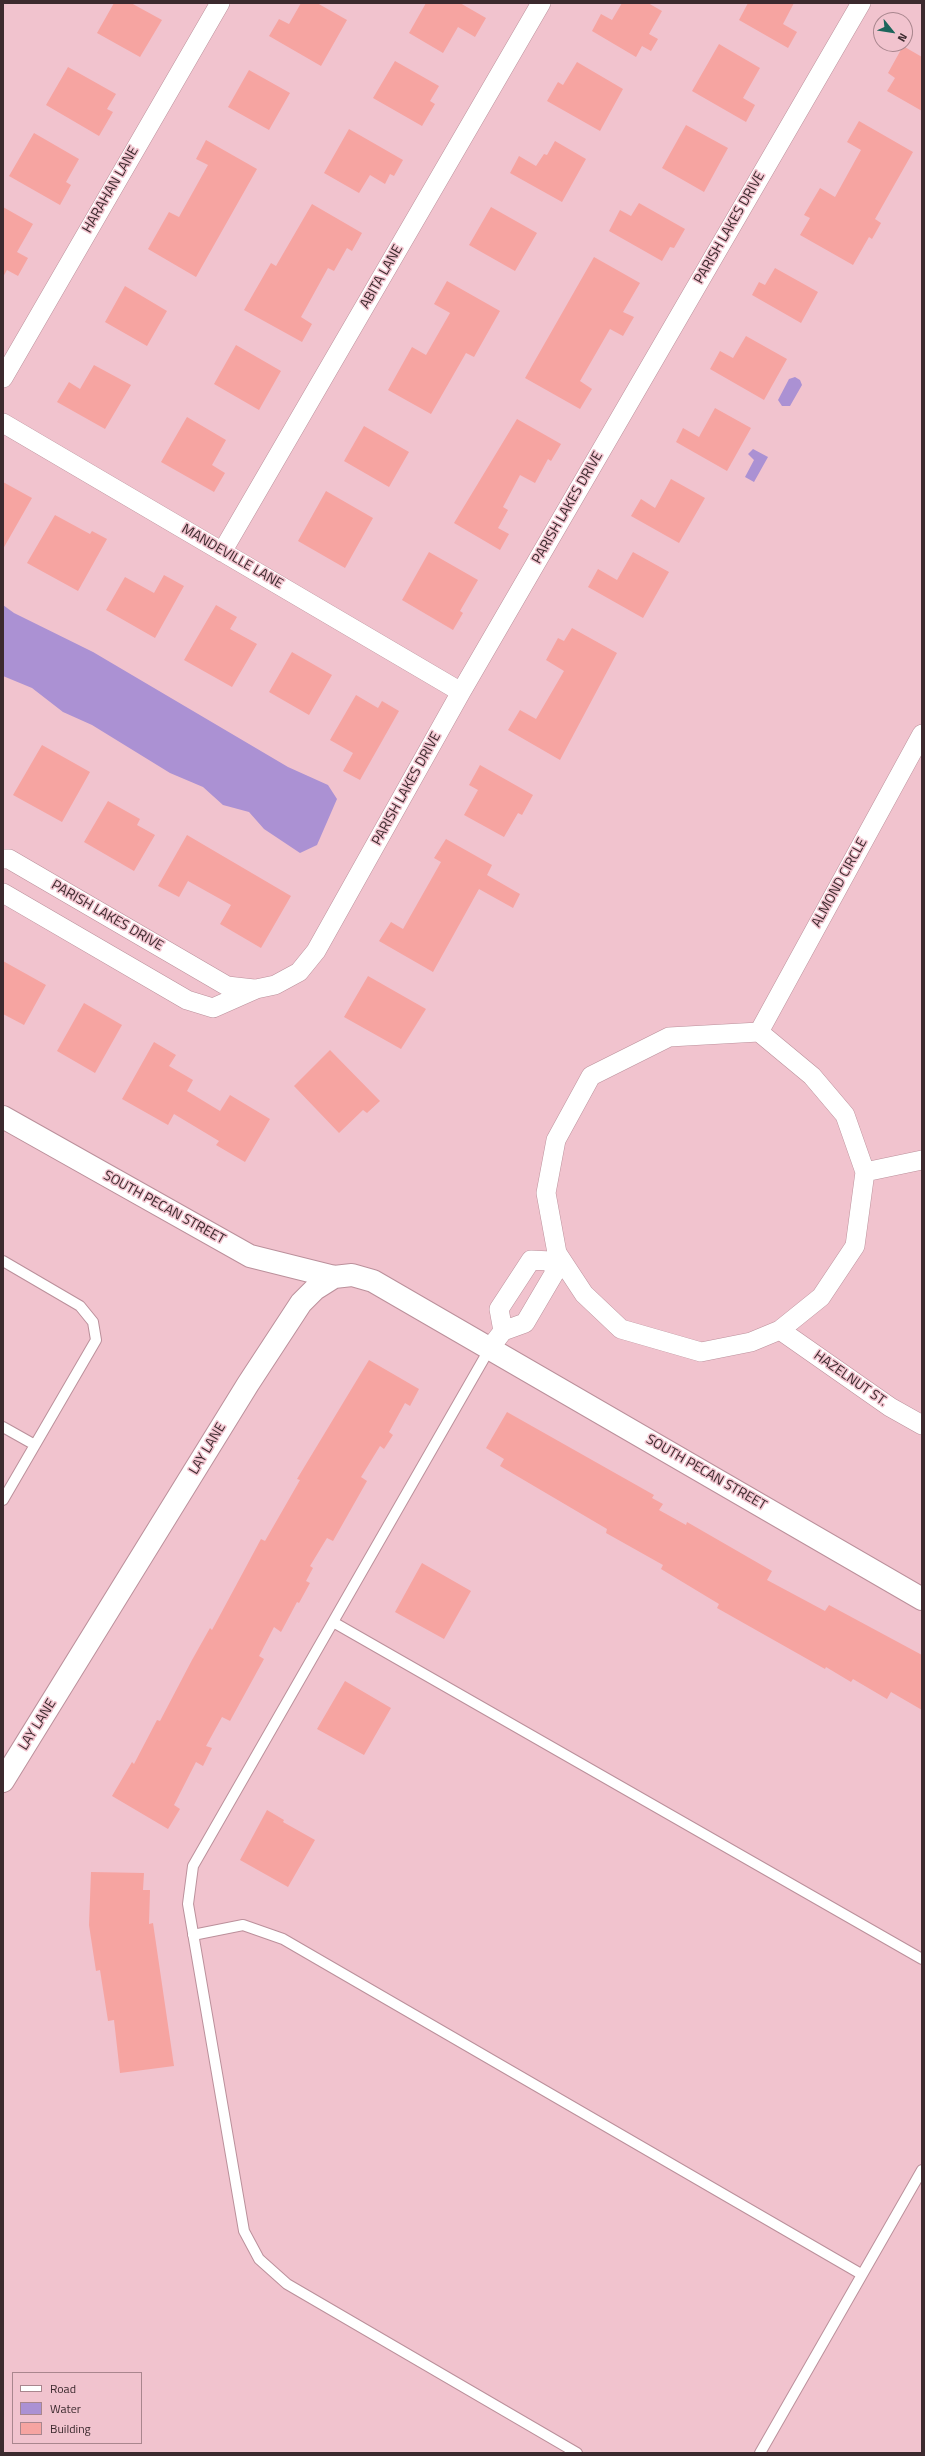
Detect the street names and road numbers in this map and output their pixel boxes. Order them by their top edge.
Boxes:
street label: HARAHAN LANE [79,144,143,236]
street label: PARISH LAKES DRIVE [691,169,769,287]
street label: ABITA LANE [357,242,407,312]
street label: PARISH LAKES DRIVE [529,449,607,567]
street label: MANDEVILLE LANE [178,521,286,593]
street label: PARISH LAKES DRIVE [369,729,445,849]
street label: ALMOND CIRCLE [809,835,871,931]
street label: PARISH LAKES DRIVE [48,877,166,955]
street label: SOUTH PECAN STREET [100,1168,228,1248]
street label: HAZELNUT ST. [810,1348,890,1410]
street label: LAY LANE [186,1420,230,1478]
street label: SOUTH PECAN STREET [643,1432,769,1514]
street label: LAY LANE [16,1696,60,1754]

